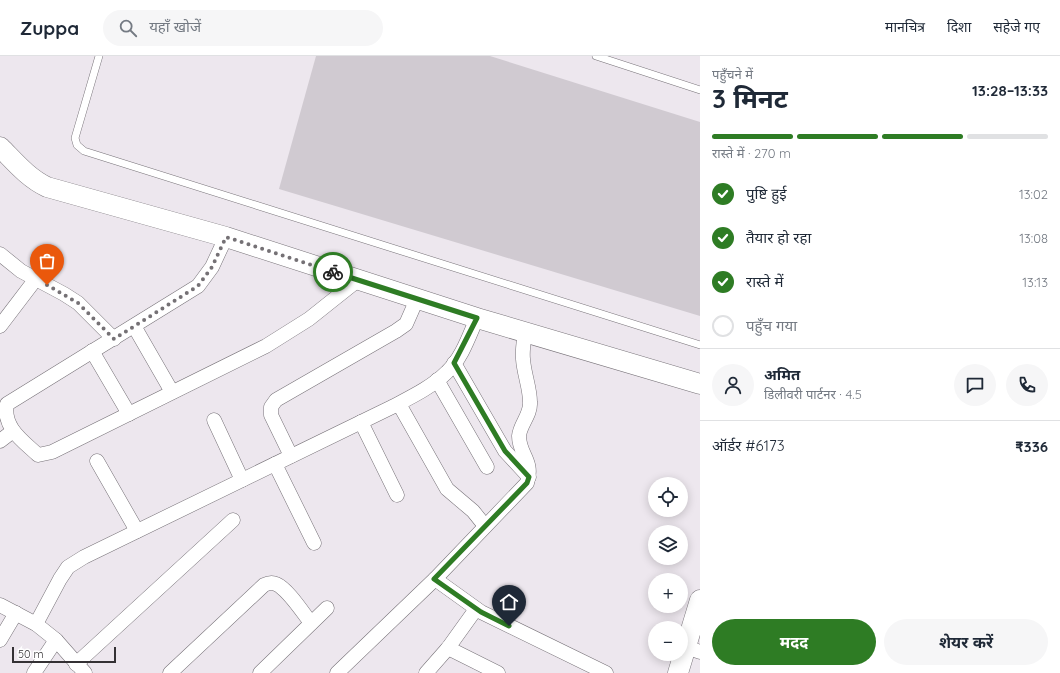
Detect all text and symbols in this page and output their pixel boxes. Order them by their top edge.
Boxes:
search box [103,10,383,46]
text: Zuppa [20,16,79,40]
icon: search [117,17,139,39]
text: यहाँ खोजें [149,17,201,36]
text: मानचित्र [885,18,925,36]
text: दिशा [947,18,971,36]
text: सहेजे गए [993,18,1040,36]
text: पहुँचने में [712,66,753,82]
text: 13:28–13:33 [972,81,1048,100]
text: 3 मिनट [712,82,788,115]
text: रास्ते में · 270 m [712,145,791,161]
icon: check [712,183,734,205]
text: पुष्टि हुई [746,184,787,203]
text: 13:02 [1019,186,1048,202]
icon: check [712,227,734,249]
text: तैयार हो रहा [746,228,811,247]
text: 13:08 [1019,230,1048,246]
pin [30,244,64,285]
icon: bag [36,250,58,272]
courier [313,252,353,292]
icon: bike [322,261,344,283]
icon: check [712,271,734,293]
text: रास्ते में [746,272,783,291]
text: 13:13 [1022,274,1048,290]
text: पहुँच गया [746,316,797,335]
button: person [712,364,754,406]
button: chat [954,364,996,406]
button: phone [1006,364,1048,406]
text: अमित [764,365,800,384]
text: डिलीवरी पार्टनर · 4.5 [764,386,862,402]
text: ऑर्डर #6173 [712,436,785,455]
text: ₹336 [1015,437,1048,456]
map controls [648,477,688,661]
button: locate [648,477,688,517]
button: layers [648,525,688,565]
button: + [648,573,688,613]
pin [492,585,526,626]
icon: home [498,591,520,613]
button: मदद [712,619,876,665]
button: शेयर करें [884,619,1048,665]
button: − [648,621,688,661]
scale bar [12,645,116,664]
text: 50 m [18,647,44,661]

